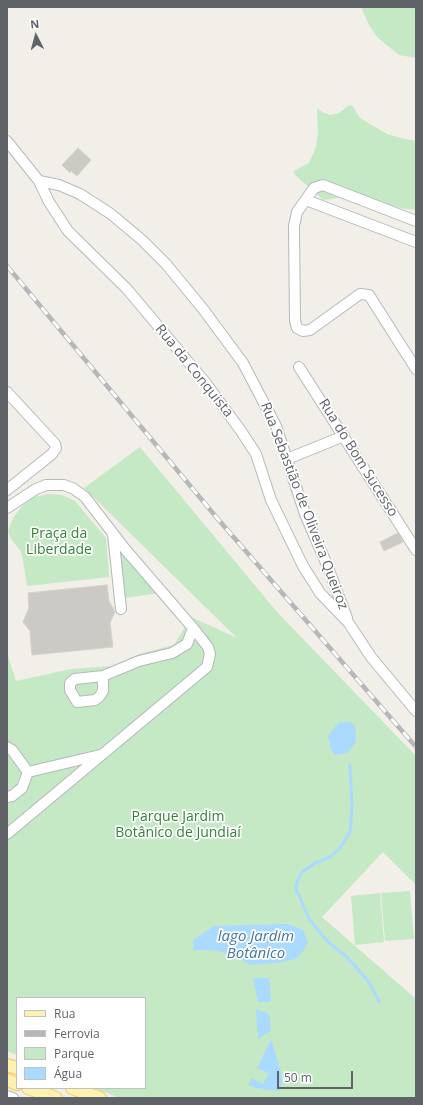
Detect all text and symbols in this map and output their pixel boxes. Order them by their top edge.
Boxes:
north arrow [16,16,56,56]
text: N [29,16,40,31]
street label: Rua da Conquista [151,321,237,421]
street label: Rua do Bom Sucesso [315,396,401,520]
street label: Rua Sebastião de Oliveira Queiroz [257,400,351,612]
park label: Praça da Liberdade [26,526,92,558]
park label: Parque Jardim Botânico de Jundiaí [115,809,241,842]
water label: lago Jardim Botânico [218,928,294,963]
legend [16,997,146,1089]
text: Rua [54,1005,75,1022]
text: Ferrovia [54,1025,100,1042]
text: Parque [54,1045,94,1062]
scale bar [279,1063,355,1089]
text: Água [54,1065,82,1082]
text: 50 m [284,1069,312,1086]

